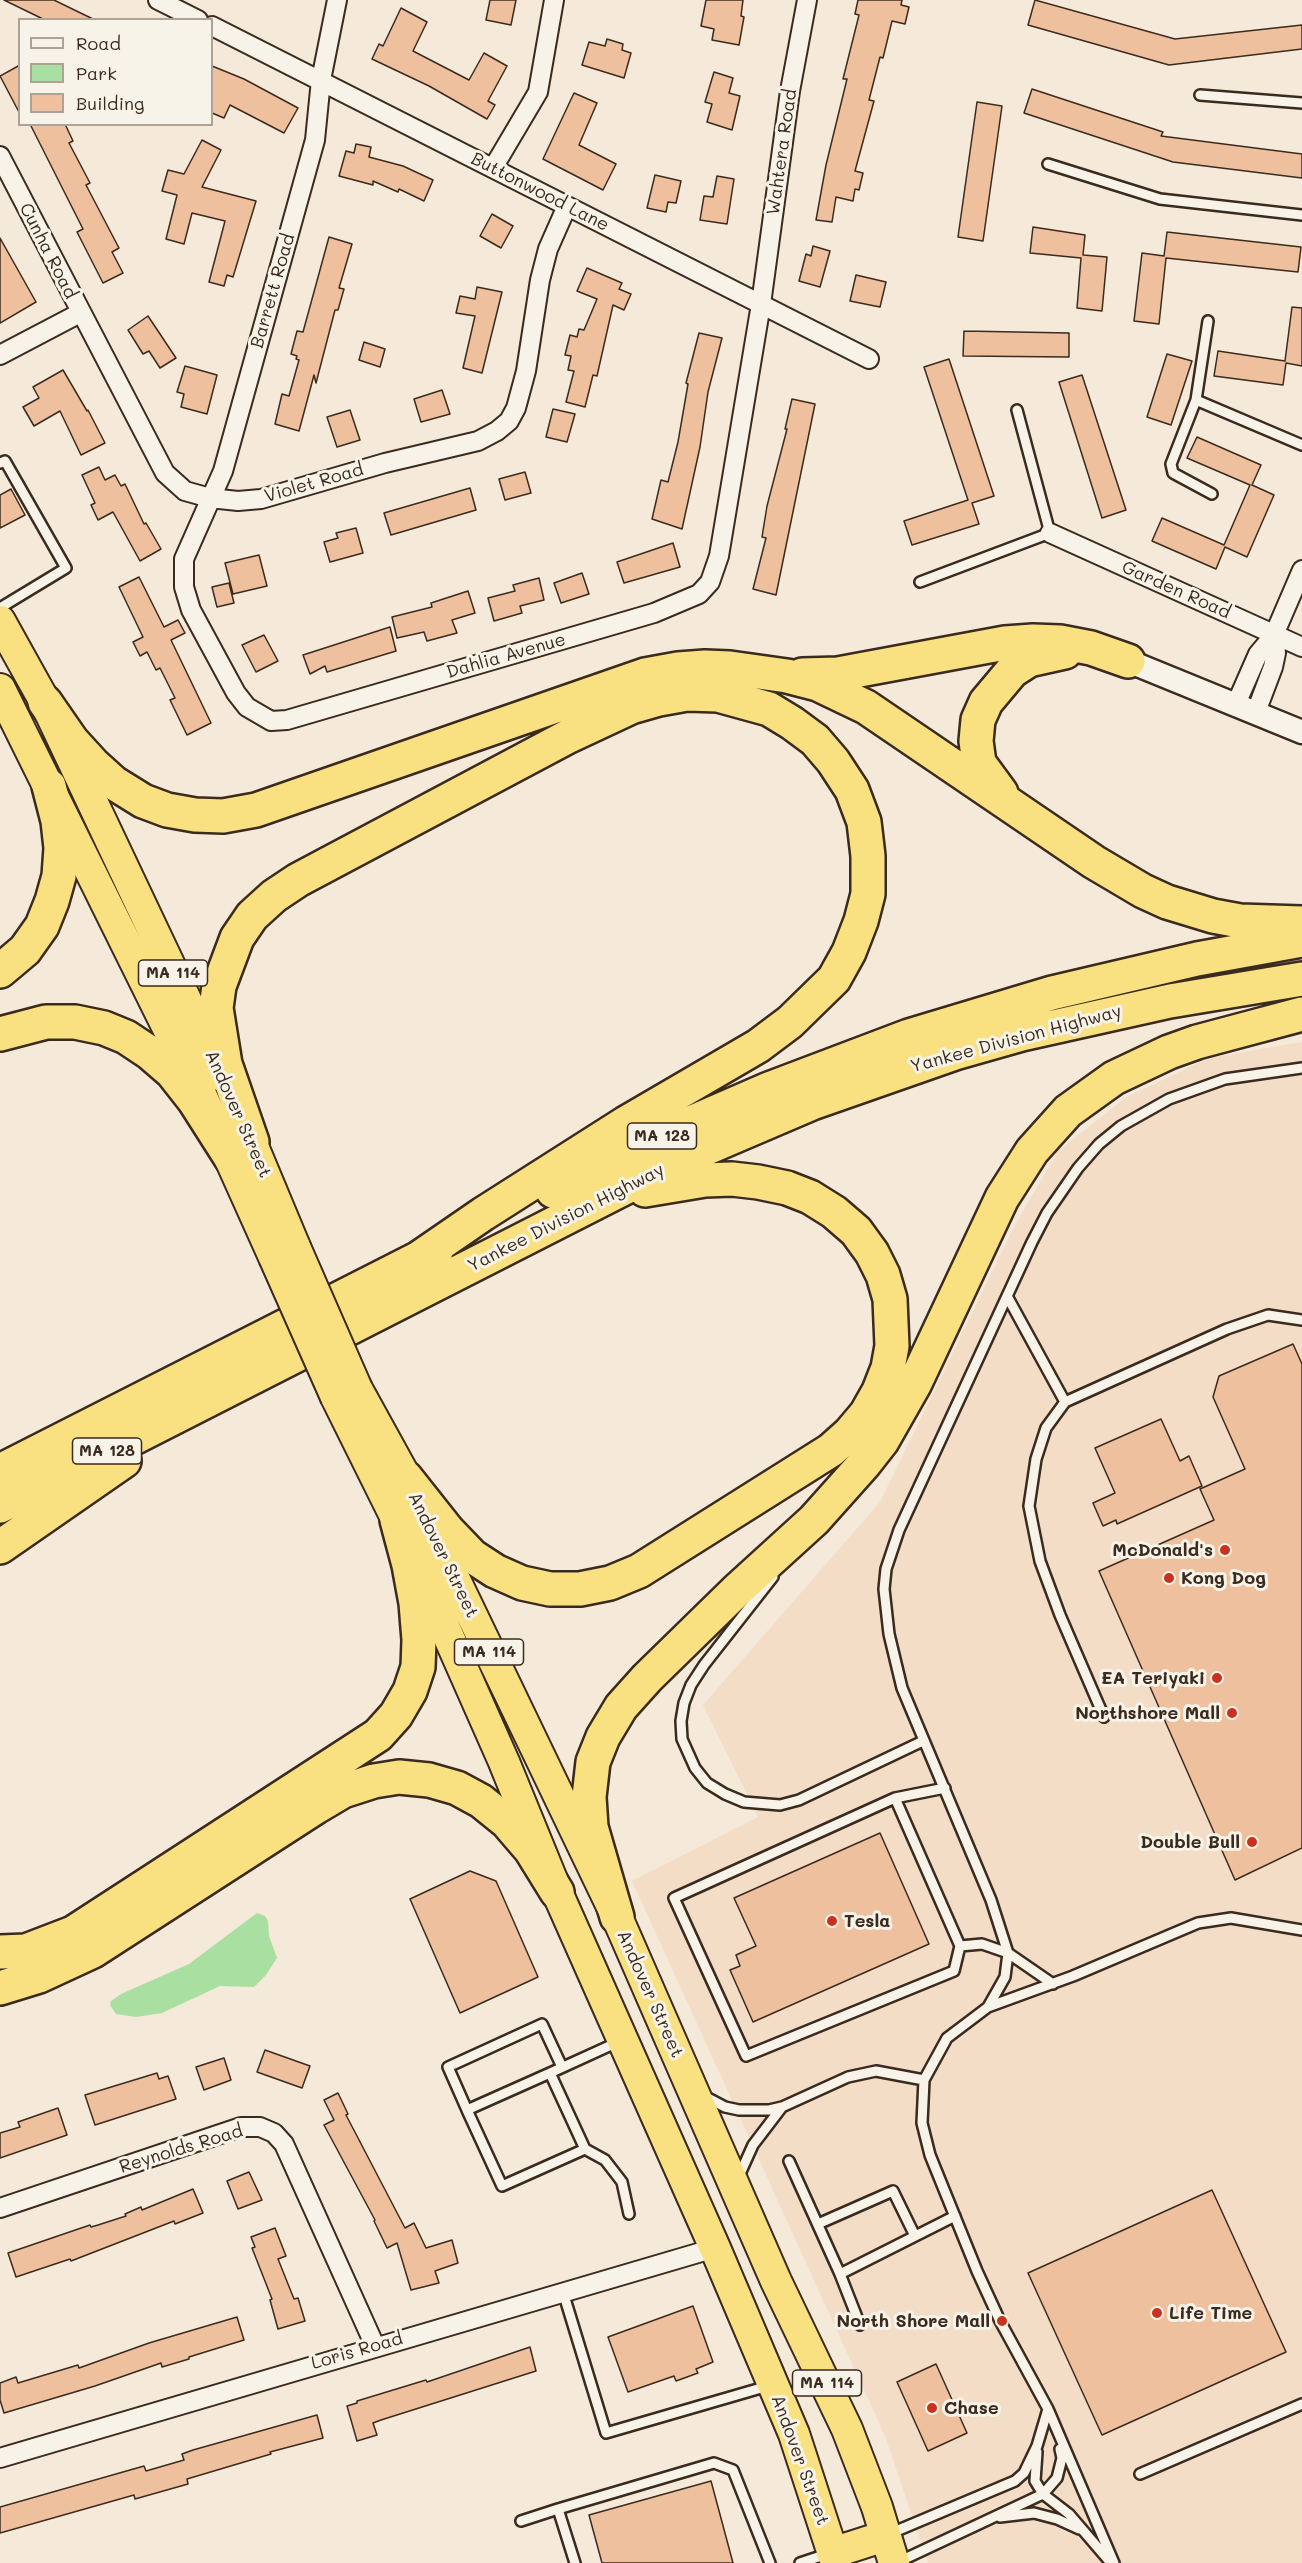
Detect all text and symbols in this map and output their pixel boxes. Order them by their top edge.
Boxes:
legend [18,18,213,126]
text: Road [76,31,121,55]
text: Park [76,61,117,85]
street label: Wahtera Road [762,88,802,216]
text: Building [76,91,144,115]
street label: Buttonwood Lane [467,148,613,236]
street label: Cunha Road [15,199,81,303]
street label: Barrett Road [246,231,300,351]
street label: Violet Road [262,459,366,507]
street label: Garden Road [1118,556,1234,624]
street label: Dahlia Avenue [444,629,568,683]
road number: MA 114 [138,960,207,986]
street label: Yankee Division Highway [908,1000,1124,1078]
street label: Andover Street [200,1047,276,1181]
road number: MA 128 [628,1123,696,1149]
street label: Yankee Division Highway [464,1159,668,1277]
road number: MA 128 [72,1438,142,1464]
street label: Andover Street [403,1489,483,1621]
place label: McDonald's [1112,1539,1213,1561]
marker: McDonald's [1218,1543,1232,1557]
place label: Kong Dog [1181,1567,1266,1589]
marker: Kong Dog [1162,1571,1176,1585]
road number: MA 114 [454,1639,524,1665]
place label: EA Teriyaki [1101,1667,1205,1689]
marker: EA Teriyaki [1210,1671,1224,1685]
place label: Northshore Mall [1075,1702,1220,1724]
marker: Northshore Mall [1225,1706,1239,1720]
place label: Double Bull [1140,1831,1240,1853]
marker: Double Bull [1245,1835,1259,1849]
place label: Tesla [844,1910,890,1932]
marker: Tesla [825,1914,839,1928]
street label: Andover Street [612,1927,688,2061]
street label: Reynolds Road [117,2120,245,2178]
place label: Life Time [1169,2302,1252,2324]
marker: Life Time [1150,2306,1164,2320]
place label: North Shore Mall [837,2310,990,2332]
marker: North Shore Mall [995,2314,1009,2328]
street label: Loris Road [309,2328,405,2374]
road number: MA 114 [792,2370,862,2396]
street label: Andover Street [766,2392,834,2528]
place label: Chase [944,2397,999,2419]
marker: Chase [925,2401,939,2415]

